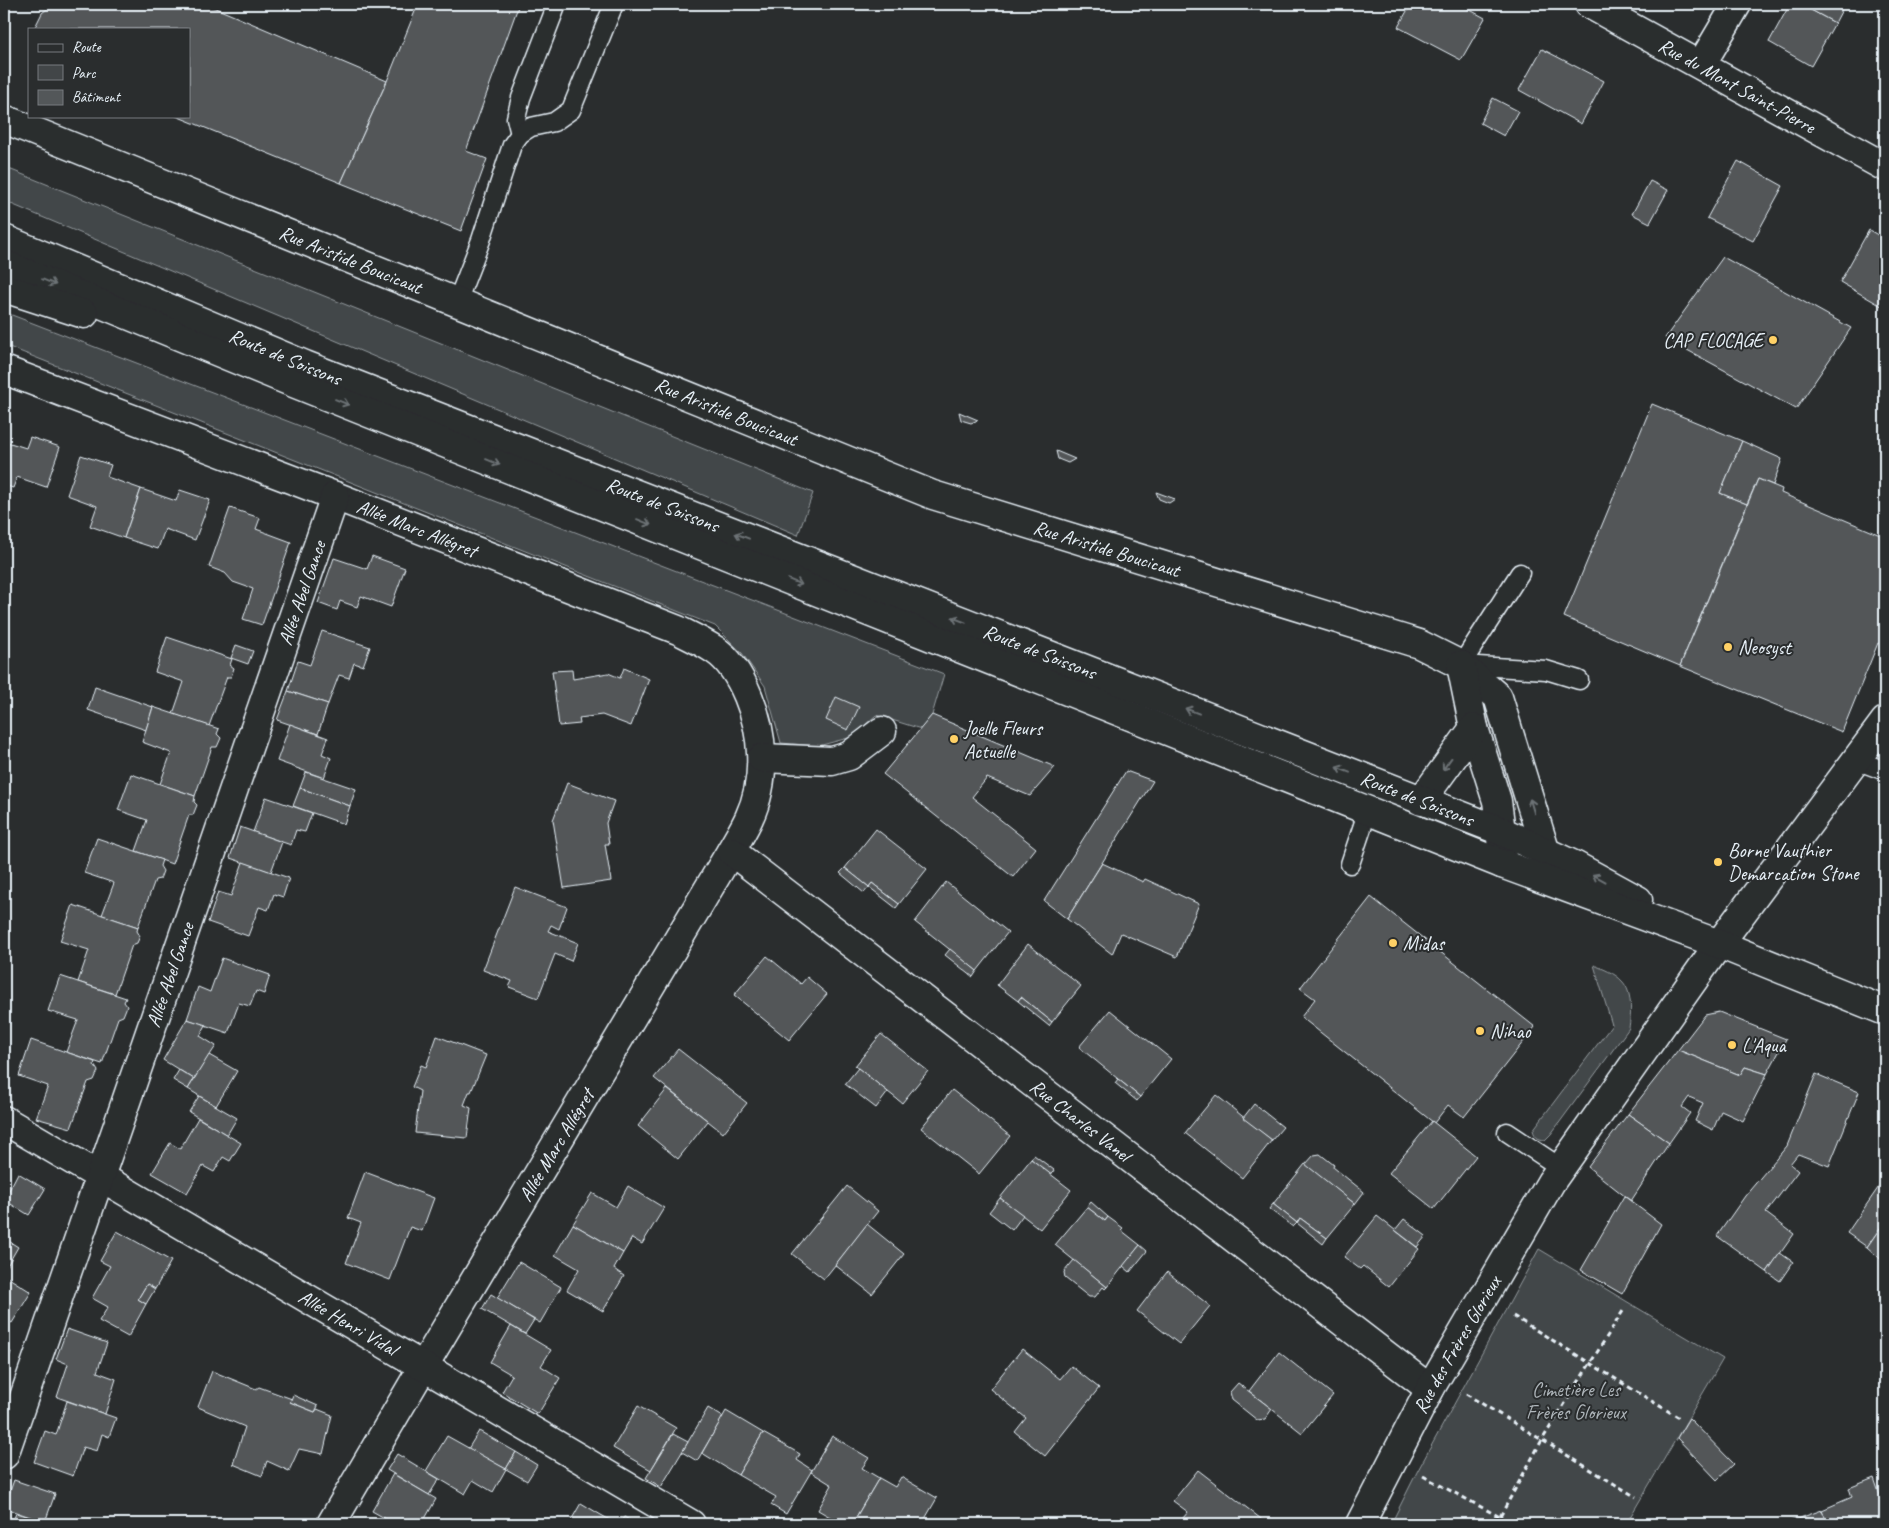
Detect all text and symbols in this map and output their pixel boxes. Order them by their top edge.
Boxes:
legend [28,28,190,118]
street label: Rue du Mont Saint-Pierre [1654,33,1821,140]
text: Route [72,38,102,57]
text: Parc [72,64,96,83]
text: Bâtiment [72,88,122,107]
street label: Rue Aristide Boucicaut [276,220,428,301]
one-way arrow [41,278,56,288]
street label: Route de Soissons [225,323,347,392]
place label: CAP FLOCAGE [1663,328,1765,353]
marker: CAP FLOCAGE [1767,334,1779,346]
street label: Rue Aristide Boucicaut [651,372,803,453]
one-way arrow [334,398,349,407]
one-way arrow [485,458,500,467]
street label: Route de Soissons [602,471,724,539]
street label: Allée Marc Allégret [353,494,483,564]
street label: Rue Aristide Boucicaut [1031,515,1185,584]
one-way arrow [636,518,651,527]
one-way arrow [735,530,750,540]
street label: Allée Abel Gance [272,536,332,649]
one-way arrow [787,578,802,588]
one-way arrow [952,615,967,624]
street label: Route de Soissons [980,618,1102,686]
place label: Neosyst [1738,635,1793,660]
marker: Neosyst [1722,641,1734,653]
one-way arrow [1185,706,1200,715]
place label: Joelle Fleurs Actuelle [963,716,1044,764]
marker: Joelle Fleurs Actuelle [948,733,960,745]
one-way arrow [1442,757,1453,771]
one-way arrow [1336,765,1351,774]
street label: Route de Soissons [1357,766,1479,833]
one-way arrow [1526,799,1536,815]
place label: Borne Vauthier Demarcation Stone [1728,838,1860,886]
marker: Borne Vauthier Demarcation Stone [1712,856,1724,868]
one-way arrow [1592,873,1607,883]
street label: Allée Abel Gance [141,918,200,1030]
place label: Midas [1403,931,1446,956]
marker: Midas [1387,937,1399,949]
place label: Nihao [1490,1019,1531,1044]
marker: Nihao [1474,1025,1486,1037]
place label: L'Aqua [1742,1033,1787,1058]
marker: L'Aqua [1726,1039,1738,1051]
street label: Rue Charles Vanel [1025,1074,1138,1169]
street label: Allée Marc Allégret [513,1082,602,1206]
street label: Rue des Frères Glorieux [1408,1269,1508,1418]
street label: Allée Henri Vidal [294,1284,405,1363]
park label: Cimetière Les Frères Glorieux [1526,1377,1628,1425]

